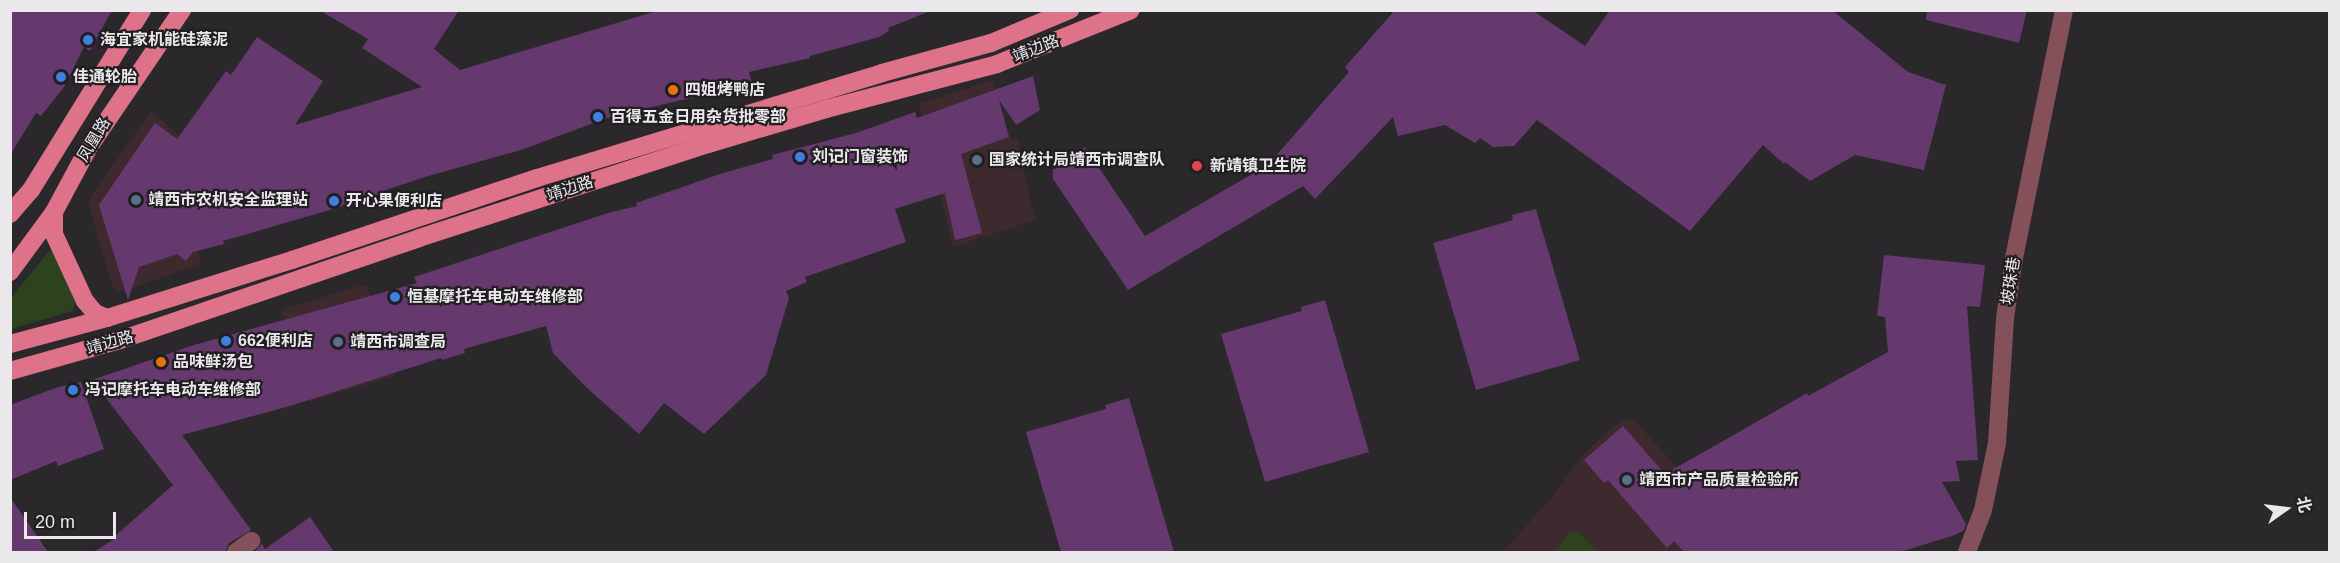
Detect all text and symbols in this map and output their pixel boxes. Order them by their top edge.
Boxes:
place label: 海宜家机能硅藻泥 [100,30,228,50]
street label: 靖边路 [1010,31,1062,67]
marker: 海宜家机能硅藻泥 [81,33,95,47]
place label: 佳通轮胎 [73,67,137,87]
marker: 佳通轮胎 [54,70,68,84]
place label: 四姐烤鸭店 [685,80,765,100]
marker: 四姐烤鸭店 [666,83,680,97]
place label: 百得五金日用杂货批零部 [610,107,786,127]
marker: 百得五金日用杂货批零部 [591,110,605,124]
street label: 凤凰路 [73,114,115,166]
place label: 刘记门窗装饰 [812,147,908,167]
marker: 刘记门窗装饰 [793,150,807,164]
place label: 国家统计局靖西市调查队 [989,150,1165,170]
marker: 国家统计局靖西市调查队 [970,153,984,167]
place label: 新靖镇卫生院 [1210,156,1306,176]
marker: 新靖镇卫生院 [1188,157,1206,175]
street label: 靖边路 [544,172,596,206]
place label: 靖西市农机安全监理站 [148,190,308,210]
place label: 开心果便利店 [346,191,442,211]
marker: 靖西市农机安全监理站 [129,193,143,207]
marker: 开心果便利店 [327,194,341,208]
street label: 坡珠巷 [1998,256,2024,306]
place label: 恒基摩托车电动车维修部 [407,287,583,307]
marker: 恒基摩托车电动车维修部 [388,290,402,304]
street label: 靖边路 [84,327,136,359]
place label: 662便利店 [238,331,313,351]
place label: 靖西市调查局 [350,332,446,352]
marker: 662便利店 [219,334,233,348]
marker: 靖西市调查局 [331,335,345,349]
place label: 品味鲜汤包 [173,352,253,372]
marker: 品味鲜汤包 [154,355,168,369]
place label: 冯记摩托车电动车维修部 [85,380,261,400]
marker: 冯记摩托车电动车维修部 [66,383,80,397]
place label: 靖西市产品质量检验所 [1639,470,1799,490]
marker: 靖西市产品质量检验所 [1620,473,1634,487]
north arrow [2256,479,2316,539]
text: 北 [2294,495,2314,514]
scale bar [27,500,118,538]
text: 20 m [35,512,75,532]

